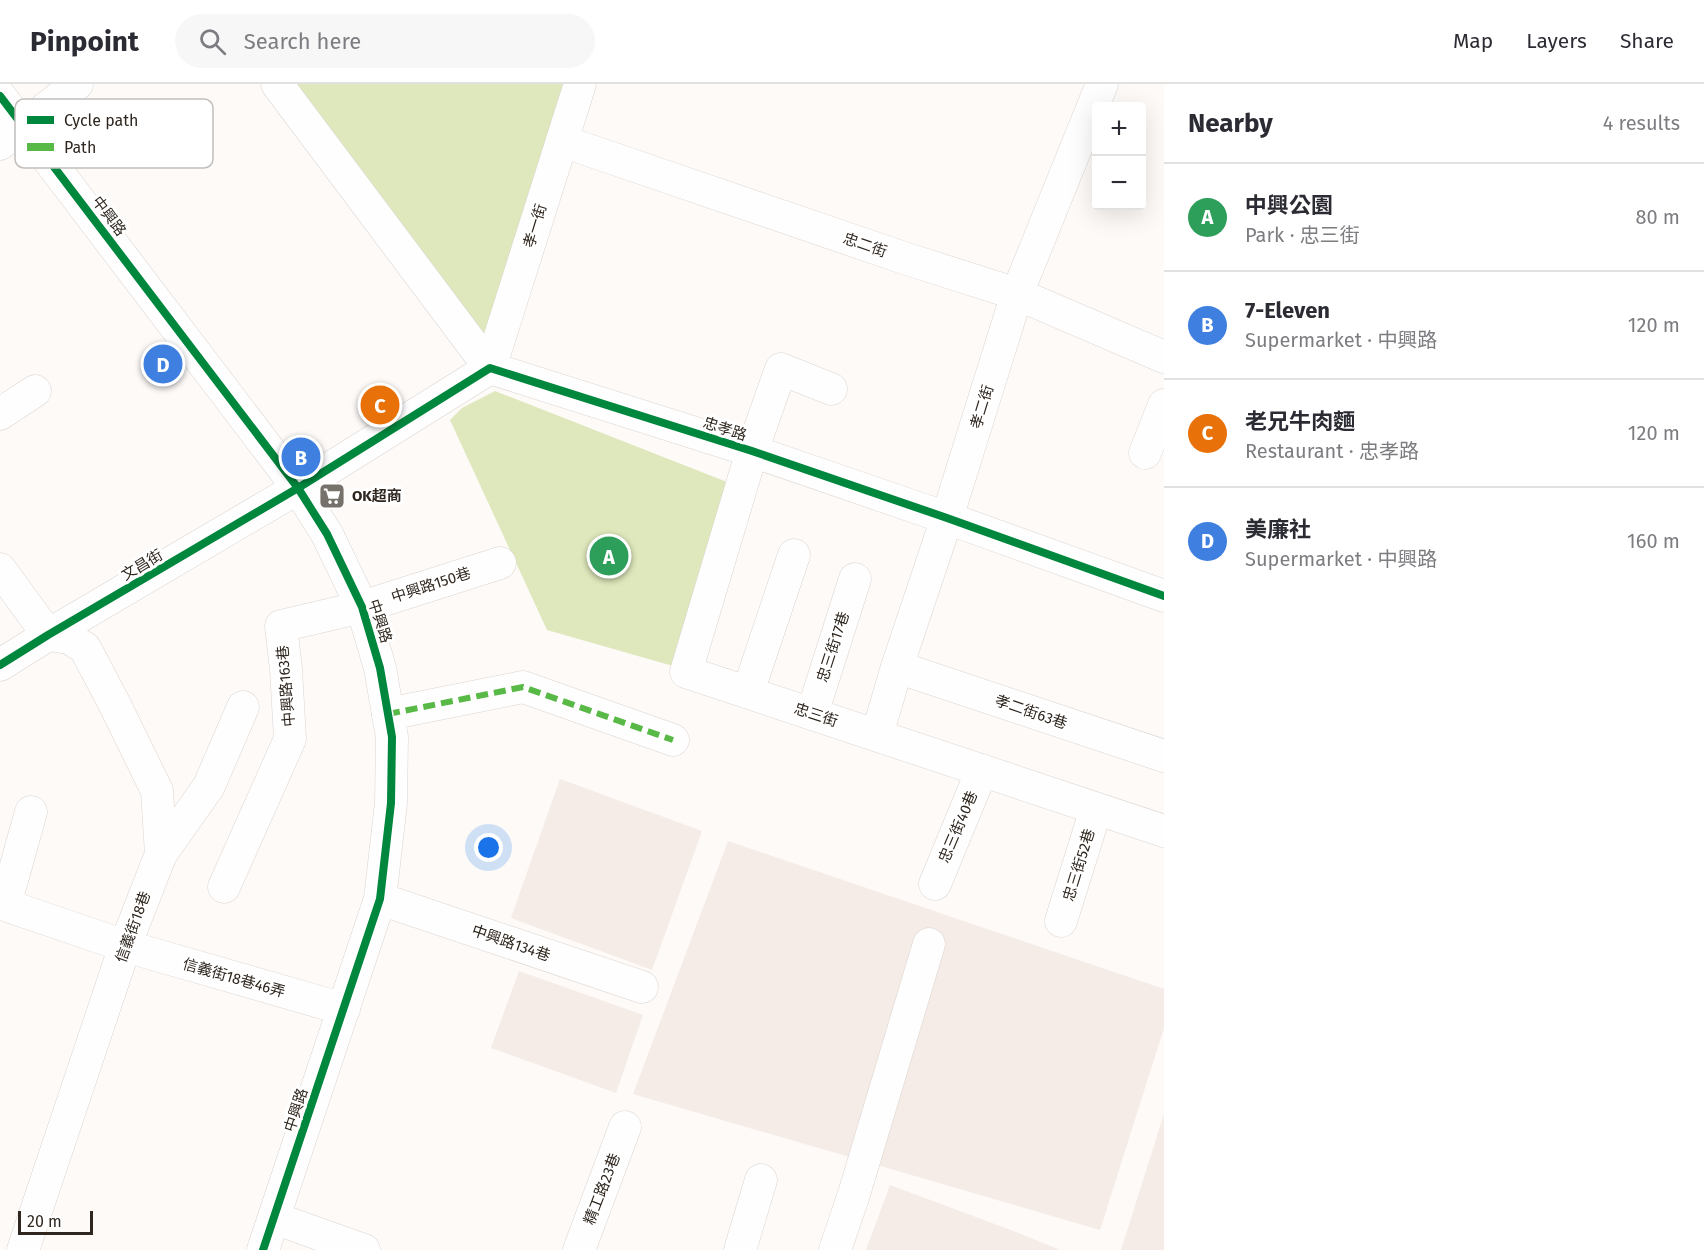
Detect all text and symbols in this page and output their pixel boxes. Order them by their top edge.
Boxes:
search box [175,14,595,68]
text: Pinpoint [30,25,139,58]
icon: search [196,25,229,58]
text: Search here [244,28,361,55]
text: Map [1453,28,1493,54]
text: Layers [1526,28,1587,54]
text: Share [1620,28,1674,54]
legend [15,99,213,168]
map controls [1092,102,1146,210]
button: + [1092,102,1146,156]
text: Nearby [1188,108,1273,139]
text: Cycle path [64,111,138,130]
text: 4 results [1603,111,1680,135]
text: Path [64,138,96,157]
button: − [1092,156,1146,210]
text: 中興公園 [1245,192,1333,219]
street label: 中興路 [88,193,130,239]
street label: 孝一街 [520,202,550,250]
text: A [1202,205,1213,229]
text: 80 m [1635,205,1680,229]
text: Park · 忠三街 [1245,223,1360,247]
street label: 忠二街 [841,229,889,261]
text: 7-Eleven [1245,297,1330,324]
text: B [1201,313,1214,337]
text: 120 m [1628,313,1680,337]
text: Supermarket · 中興路 [1245,328,1437,352]
pin: D [144,342,182,386]
pin: C [360,382,400,428]
street label: 孝二街 [967,383,997,431]
text: 老兄牛肉麵 [1245,408,1355,435]
street label: 忠孝路 [701,413,749,445]
text: C [1202,421,1213,445]
text: 120 m [1628,421,1680,445]
pin: B [282,434,320,479]
text: Restaurant · 忠孝路 [1245,439,1419,463]
supermarket icon: OK超商 [317,481,347,511]
place label: OK超商 [352,487,402,505]
text: 美廉社 [1245,516,1311,543]
text: D [1201,529,1214,553]
text: 160 m [1627,529,1680,553]
pin: A [590,534,628,578]
street label: 文昌街 [118,546,166,584]
text: Supermarket · 中興路 [1245,547,1437,571]
street label: 中興路150巷 [389,564,473,606]
street label: 中興路 [364,597,396,645]
street label: 忠三街17巷 [813,609,853,685]
street label: 中興路163巷 [273,644,299,728]
street label: 孝二街63巷 [992,691,1070,733]
street label: 忠三街 [792,699,840,731]
street label: 忠三街40巷 [935,788,981,866]
street label: 忠三街52巷 [1059,827,1099,903]
your location [474,833,503,862]
street label: 信義街18巷 [112,889,154,965]
street label: 中興路134巷 [469,921,553,965]
street label: 信義街18巷46弄 [181,955,287,1001]
street label: 中興路 [280,1086,312,1134]
street label: 精工路23巷 [580,1151,624,1227]
scale bar [18,1208,93,1236]
text: 20 m [27,1212,62,1231]

